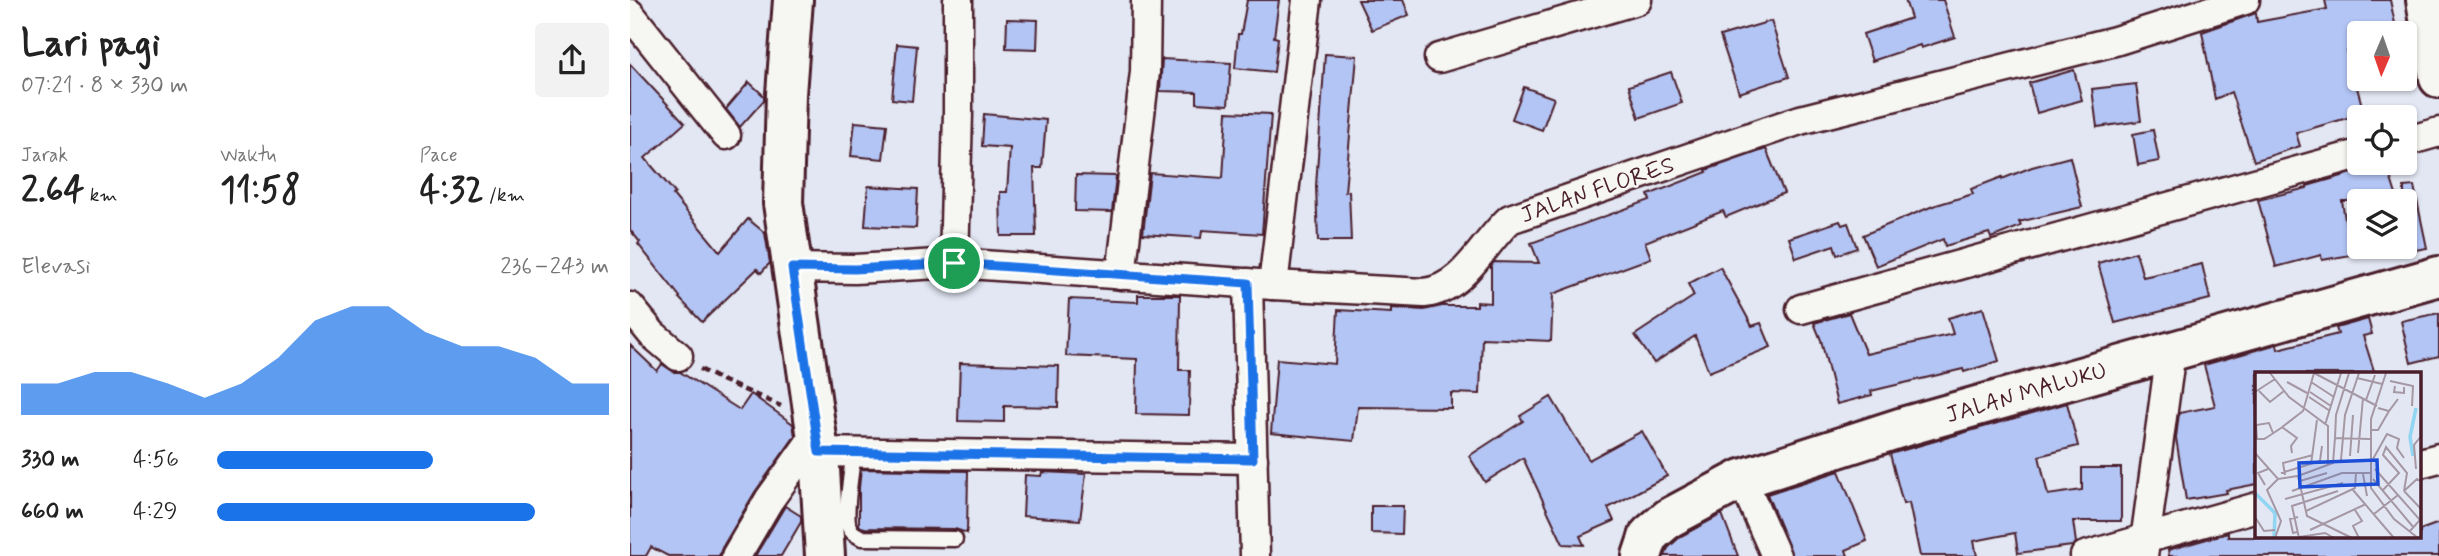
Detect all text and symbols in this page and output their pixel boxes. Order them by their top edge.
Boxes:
text: Lari pagi [21,20,160,69]
north arrow [2347,21,2417,91]
map controls [2347,21,2417,259]
button: share [535,23,609,97]
text: 07:21 · 8 × 330 m [21,71,188,101]
button: locate [2347,105,2417,175]
text: Jarak [21,143,68,168]
text: Waktu [220,143,276,168]
text: Pace [420,143,457,168]
street label: JALAN FLORES [1517,151,1678,231]
text: 2.64 [21,168,85,214]
text: 11:58 [220,168,301,214]
text: 4:32 [420,168,484,214]
text: km [85,183,117,208]
text: /km [484,183,525,208]
button: layers [2347,189,2417,259]
pin [924,233,984,293]
icon: arrive [935,244,973,282]
text: Elevasi [21,252,90,282]
text: 236–243 m [500,252,609,282]
street label: JALAN MALUKU [1943,357,2110,431]
inset map [2255,372,2422,538]
text: 330 m [21,445,79,475]
text: 4:56 [133,445,179,475]
text: 660 m [21,497,84,527]
text: 4:29 [133,497,178,527]

